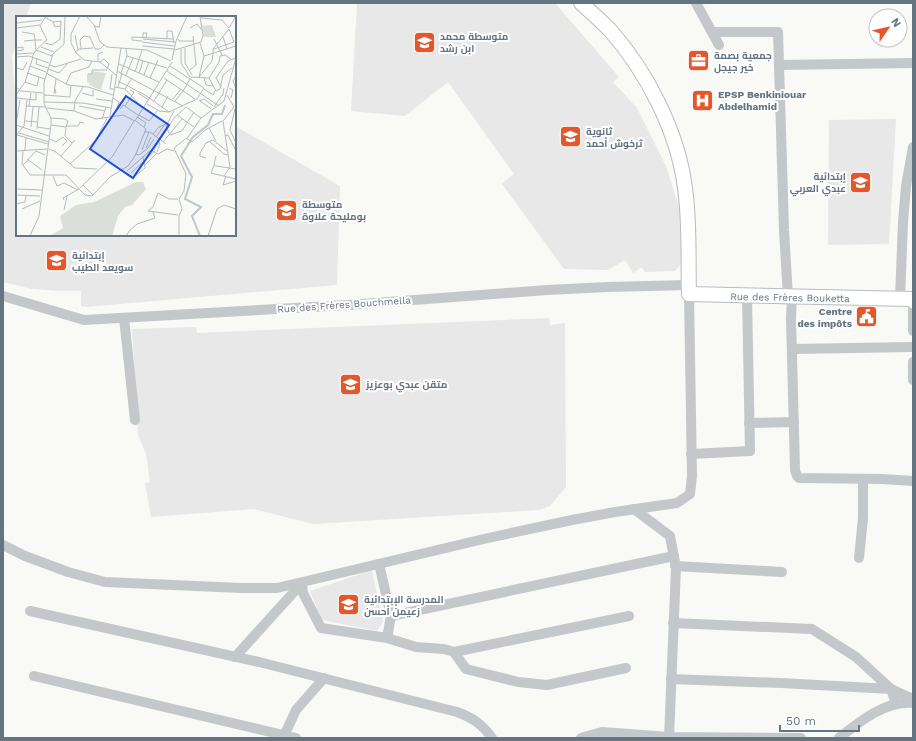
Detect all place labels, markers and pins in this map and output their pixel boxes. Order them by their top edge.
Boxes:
school or university icon: متوسطة محمد ابن رشد [411,29,437,55]
place label: متوسطة محمد ابن رشد [440,31,508,55]
office icon: جمعية بصمة خير جيجل [686,48,712,74]
place label: جمعية بصمة خير جيجل [714,50,772,74]
hospital icon: EPSP Benkiniouar Abdelhamid [689,87,715,113]
place label: EPSP Benkiniouar Abdelhamid [718,89,807,112]
school or university icon: ثانوية ثرخوش أحمد [557,124,583,150]
place label: ثانوية ثرخوش أحمد [586,126,643,150]
school or university icon: إبتدائية عبدي العربي [848,169,874,195]
place label: إبتدائية عبدي العربي [790,171,846,197]
school or university icon: متوسطة بومليحة علاوة [274,197,300,223]
place label: متوسطة بومليحة علاوة [302,199,366,223]
school or university icon: إبتدائية سويعد الطيب [44,248,70,274]
place label: إبتدائية سويعد الطيب [72,250,133,274]
public building icon: Centre des impôts [854,304,880,330]
place label: Centre des impôts [798,306,853,329]
school or university icon: متقن عبدي بوعزيز [337,371,363,397]
place label: متقن عبدي بوعزيز [365,379,447,393]
school or university icon: المدرسة الإبتدائية زعيمن أحسن [335,592,361,618]
place label: المدرسة الإبتدائية زعيمن أحسن [364,594,444,618]

